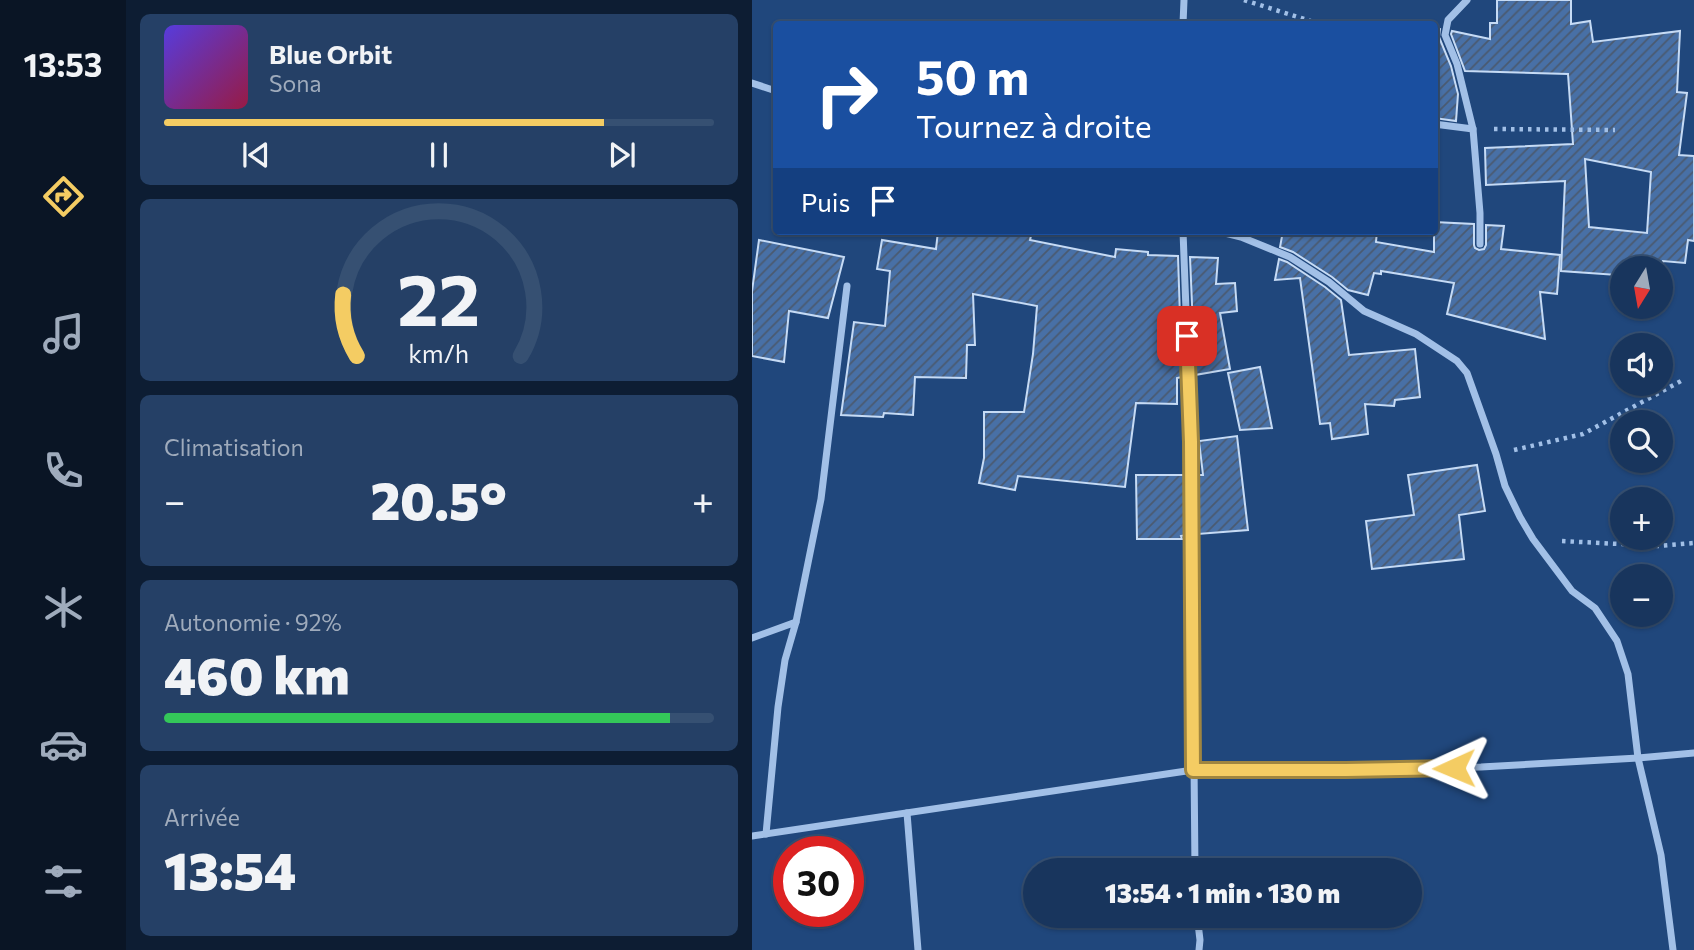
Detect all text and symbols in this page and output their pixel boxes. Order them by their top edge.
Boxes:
text: Blue Orbit [269,38,392,69]
text: 13:53 [24,44,102,84]
text: 50 m [916,45,1029,105]
icon: right [801,49,892,140]
text: Sona [269,69,321,97]
text: Tournez à droite [916,105,1152,145]
icon: previous [237,136,275,174]
icon: pause [420,136,458,174]
icon: next [603,136,641,174]
icon: directions [39,172,88,221]
icon: arrive [864,182,902,220]
text: Puis [801,186,850,217]
text: 22 [398,252,480,341]
north arrow [1610,256,1672,318]
map controls [1610,256,1673,627]
pin [1157,306,1217,366]
icon: music [39,309,88,358]
icon: arrive [1168,317,1206,355]
button: sound [1610,333,1673,396]
text: km/h [409,338,469,368]
button: search [1610,410,1673,473]
text: Climatisation [164,433,304,461]
icon: phone [39,446,88,495]
text: 20.5° [370,467,507,531]
text: − [164,476,186,523]
text: + [692,476,714,523]
button: + [1610,487,1673,550]
button: − [1610,564,1673,627]
icon: climate [39,583,88,632]
text: Autonomie · 92% [164,608,342,636]
text: 460 km [164,642,350,706]
icon: car [39,720,88,769]
position arrow [1417,731,1491,805]
text: Arrivée [164,803,240,831]
speed limit sign: 30 [773,836,864,927]
text: 13:54 [164,837,296,901]
icon: filters [39,857,88,906]
text: 13:54 · 1 min · 130 m [1105,877,1340,908]

